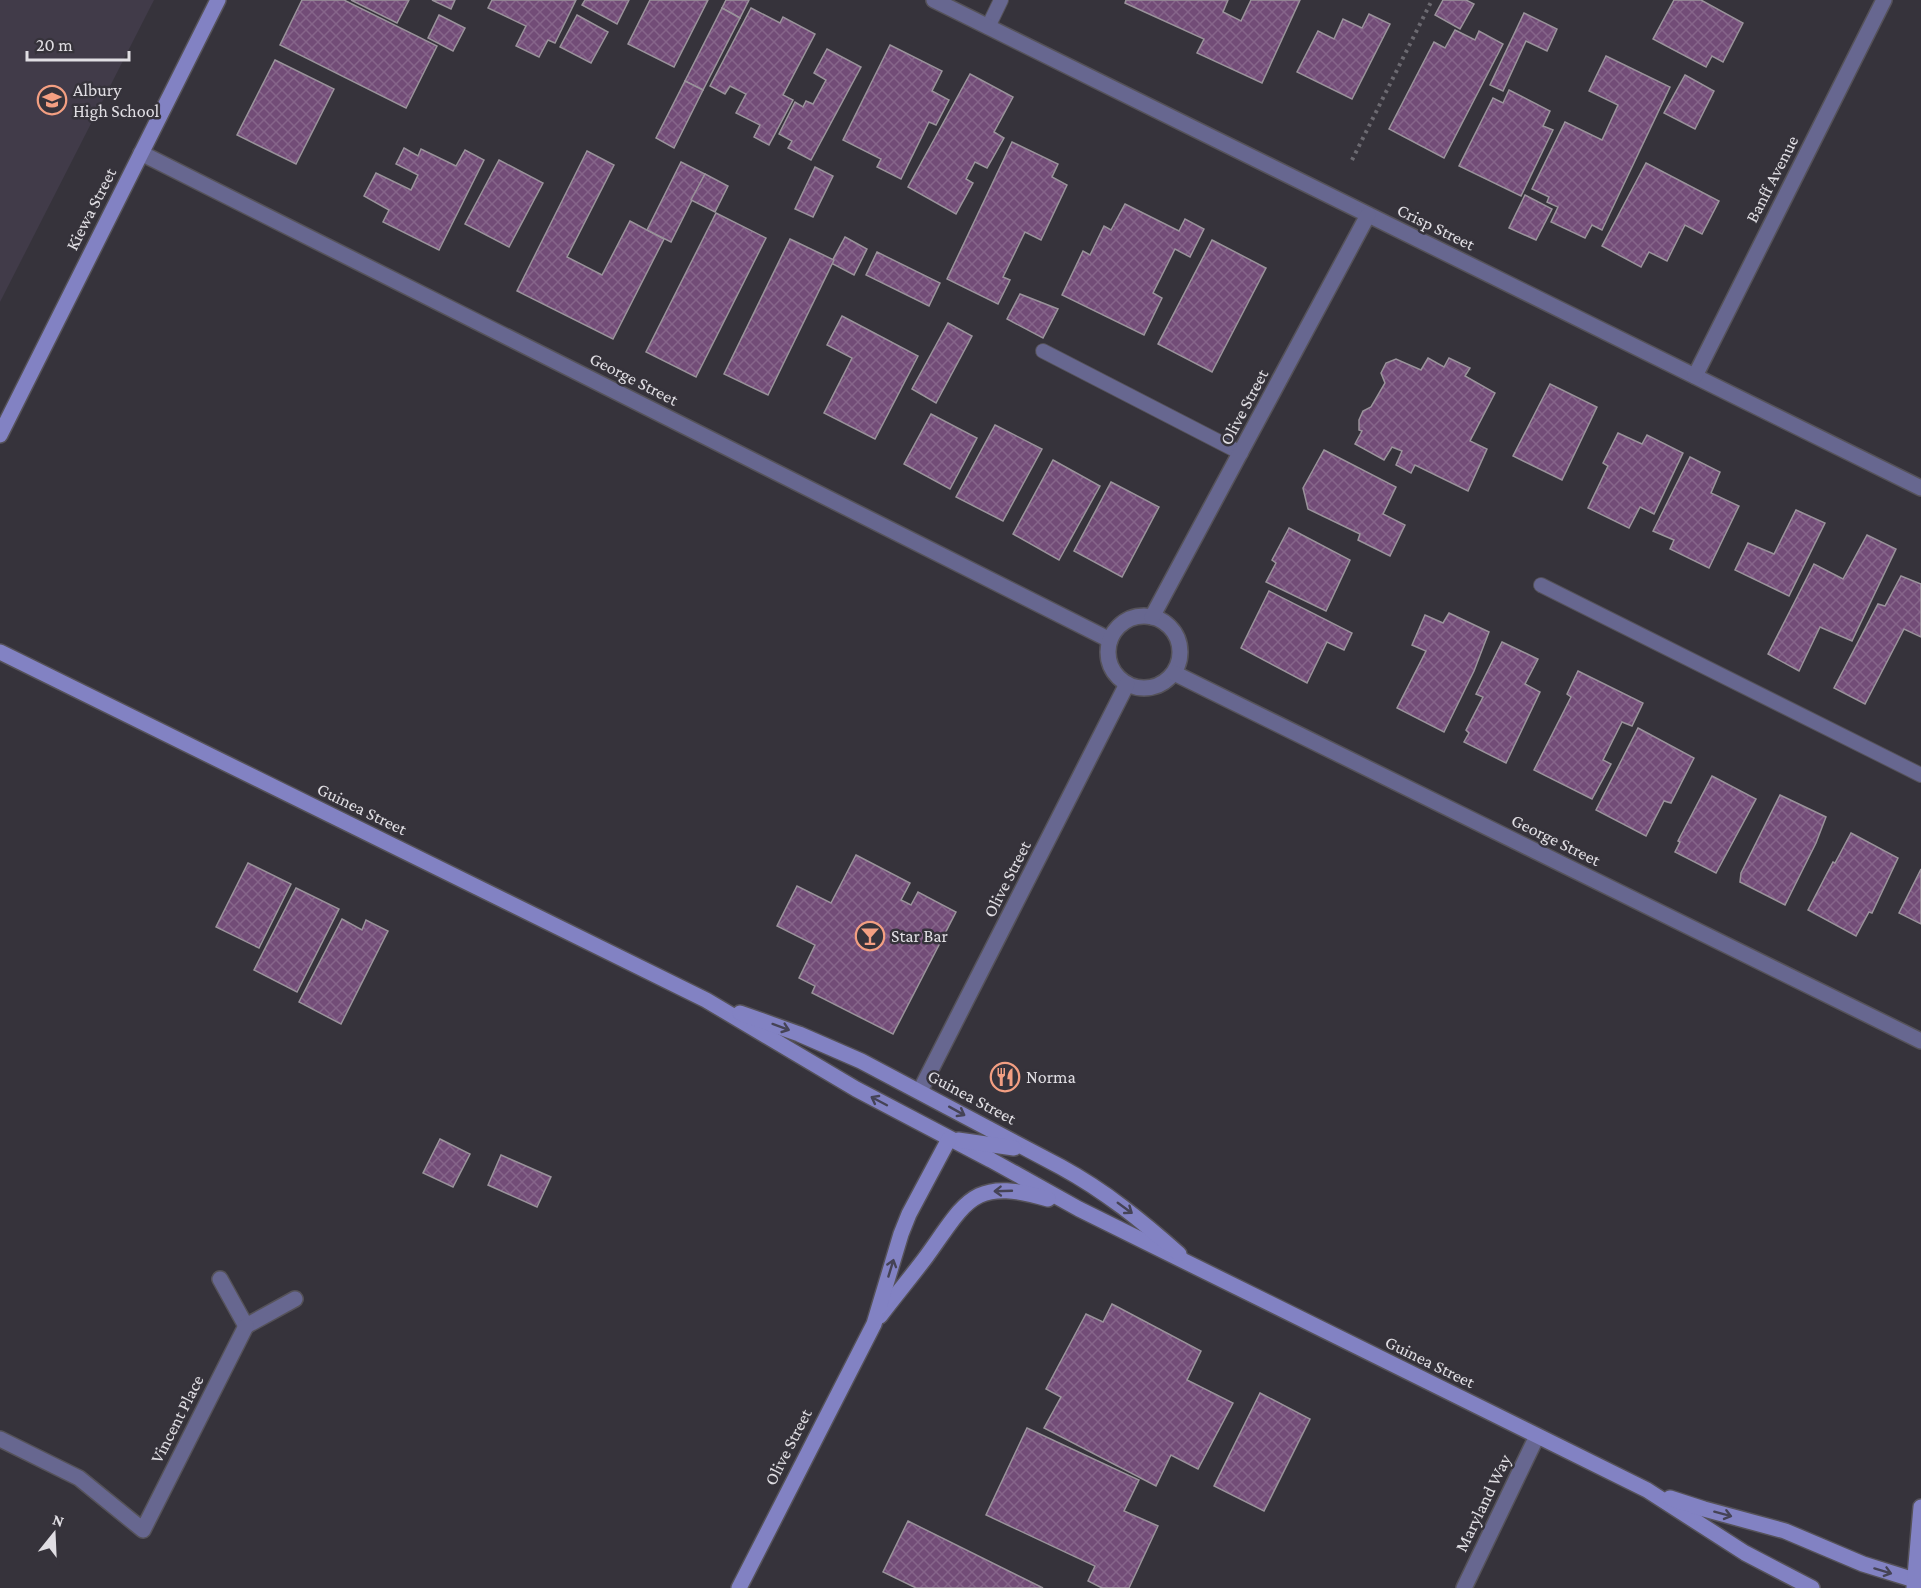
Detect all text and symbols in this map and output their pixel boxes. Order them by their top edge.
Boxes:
scale bar [27,24,129,62]
text: 20 m [36,35,73,55]
place label: Albury High School [73,80,160,121]
school or university icon: Albury High School [36,84,68,116]
street label: Banff Avenue [1742,132,1802,226]
street label: Kiewa Street [62,163,121,254]
street label: Crisp Street [1394,200,1479,255]
street label: George Street [587,348,682,410]
street label: Olive Street [1216,365,1273,448]
street label: Guinea Street [314,779,411,840]
street label: George Street [1508,810,1605,871]
street label: Olive Street [979,837,1035,921]
bar icon: Star Bar [854,920,886,952]
place label: Star Bar [891,926,949,946]
one-way arrow [771,1023,790,1034]
restaurant icon: Norma [989,1061,1021,1093]
street label: Guinea Street [924,1065,1020,1129]
place label: Norma [1026,1067,1076,1087]
one-way arrow [871,1095,888,1107]
one-way arrow [947,1106,965,1117]
one-way arrow [993,1185,1013,1197]
one-way arrow [1117,1202,1133,1214]
one-way arrow [886,1259,897,1278]
street label: Guinea Street [1382,1332,1479,1393]
street label: Vincent Place [146,1372,208,1466]
street label: Olive Street [760,1405,816,1489]
street label: Maryland Way [1451,1450,1515,1555]
north arrow [24,1504,84,1564]
one-way arrow [1713,1509,1732,1520]
text: N [51,1510,66,1530]
one-way arrow [1873,1566,1892,1577]

